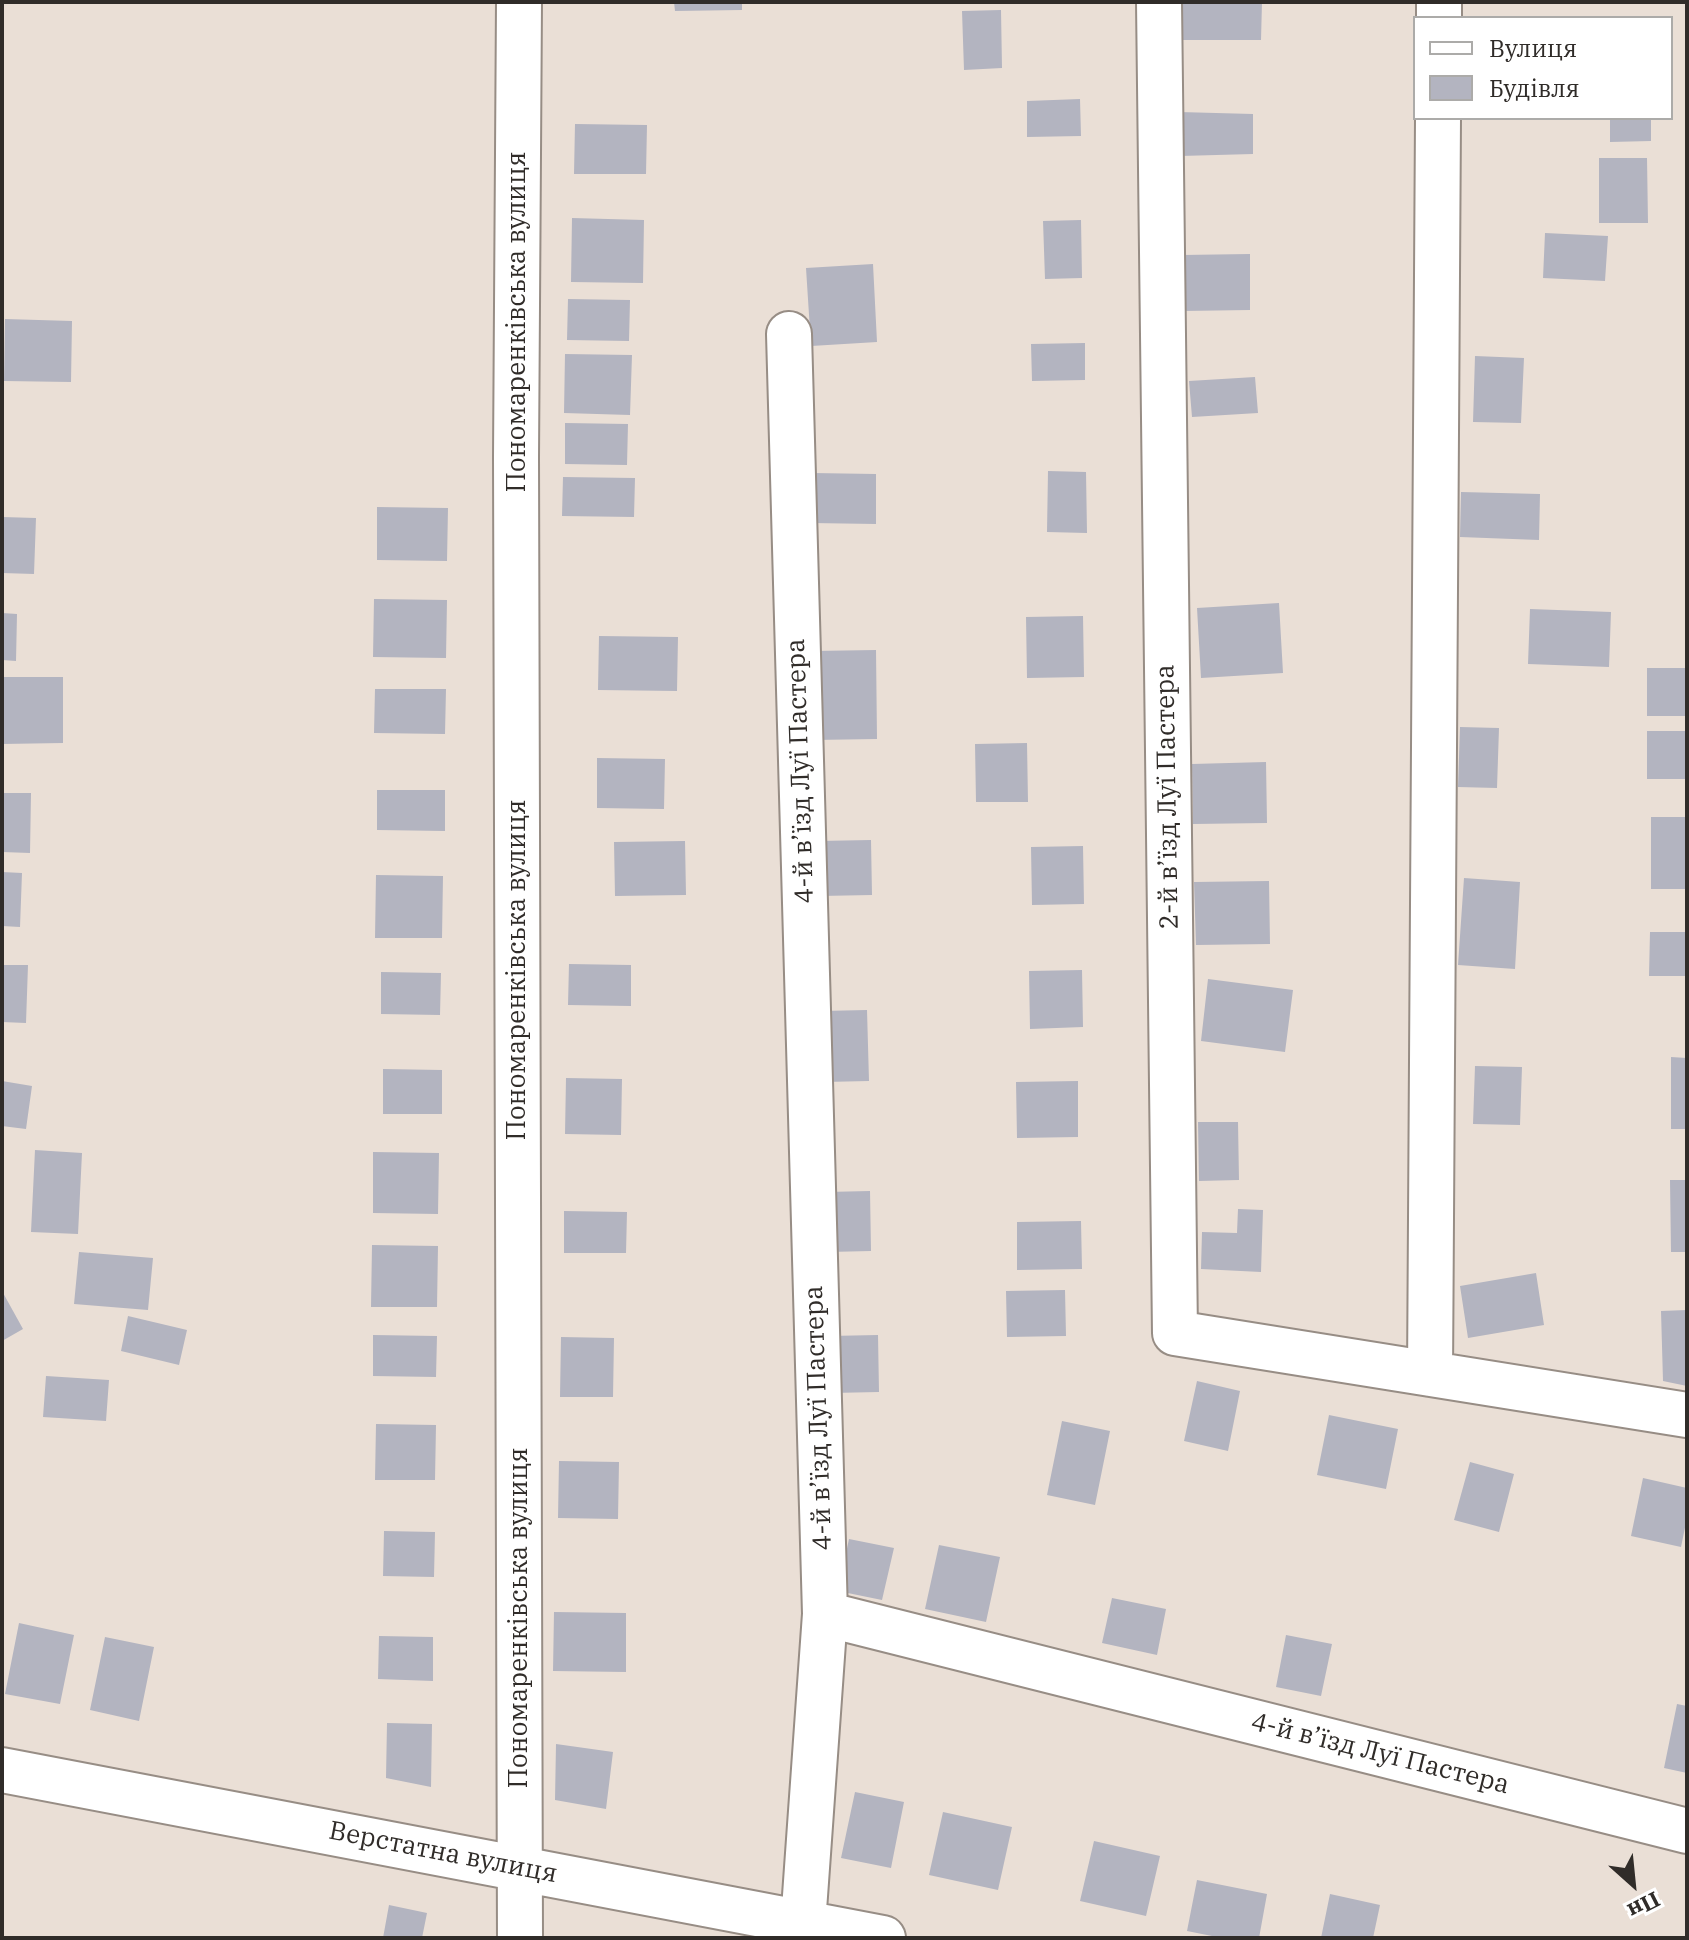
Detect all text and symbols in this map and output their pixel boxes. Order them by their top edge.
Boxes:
legend [1413,16,1673,120]
text: Вулиця [1489,32,1577,64]
text: Будівля [1489,72,1580,104]
street label: Пономаренківська вулиця [501,151,533,493]
street label: 4-й в’їзд Луї Пастера [781,638,821,904]
street label: 2-й в’їзд Луї Пастера [1150,664,1186,930]
street label: Пономаренківська вулиця [501,799,533,1141]
street label: 4-й в’їзд Луї Пастера [799,1285,839,1551]
street label: Пономаренківська вулиця [503,1447,535,1789]
street label: 4-й в’їзд Луї Пастера [1248,1707,1512,1801]
street label: Верстатна вулиця [326,1816,560,1890]
north arrow [1593,1844,1673,1924]
text: Пн [1623,1885,1665,1926]

